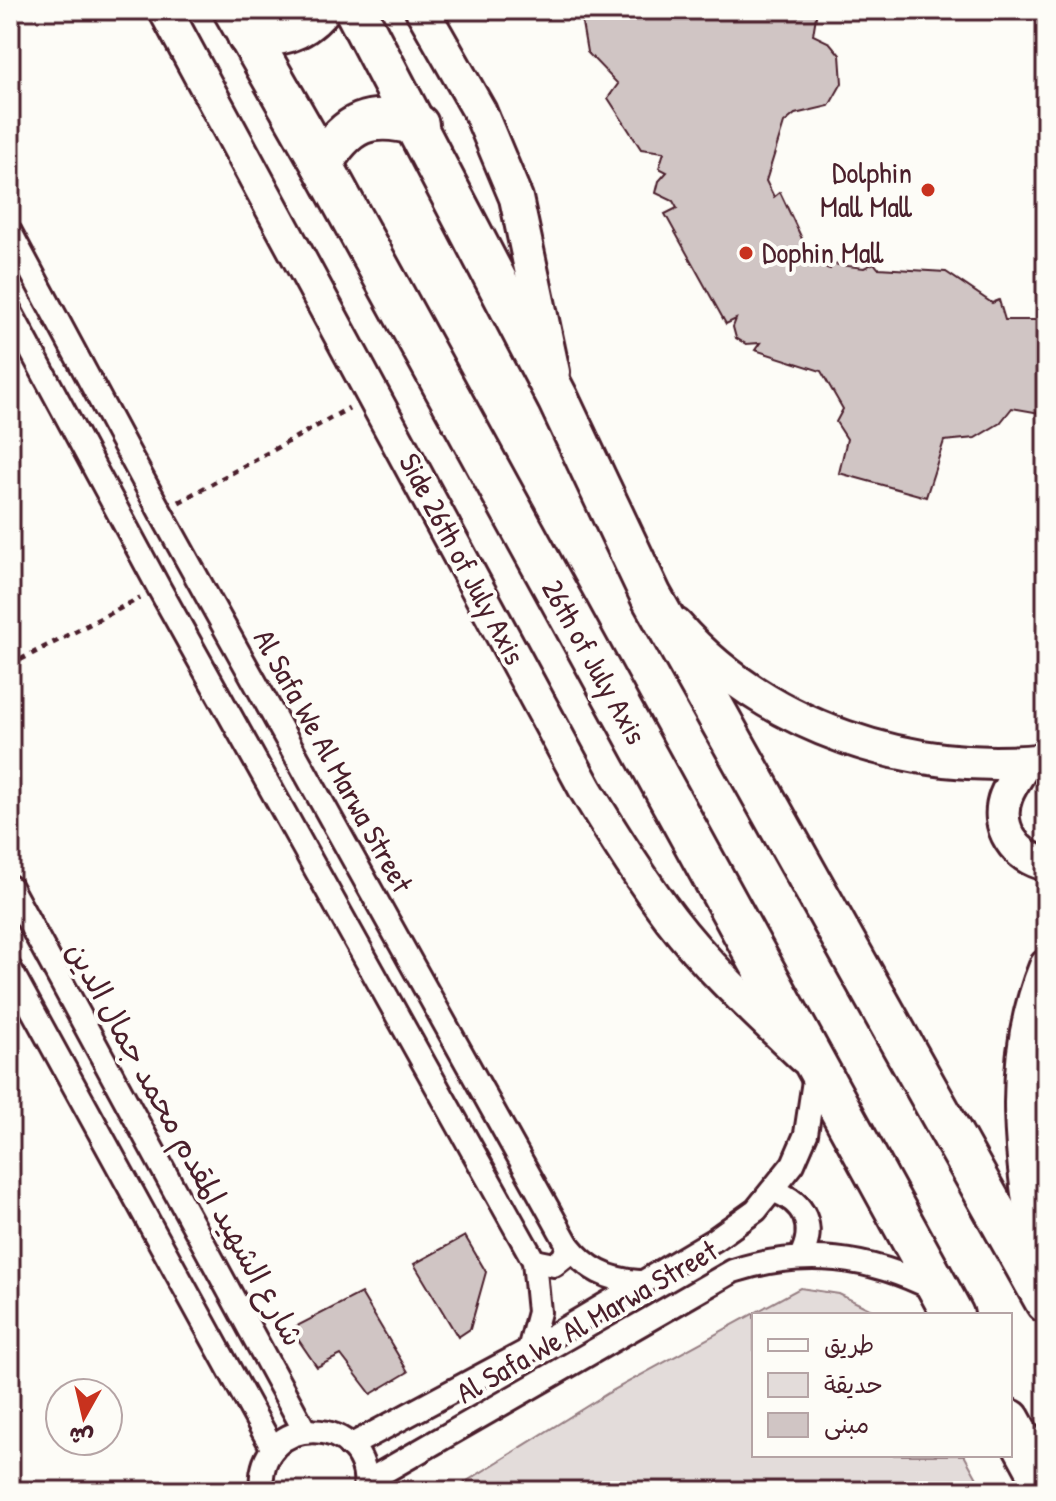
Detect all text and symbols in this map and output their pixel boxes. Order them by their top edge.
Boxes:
place label: Dolphin Mall Mall [820,152,913,226]
marker: Dolphin Mall Mall [919,181,937,199]
place label: Dophin Mall [762,232,885,272]
marker: Dophin Mall [737,244,755,262]
street label: Side 26th of July Axis [390,446,535,671]
street label: 26th of July Axis [533,572,657,751]
street label: Al Safa We Al Marwa Street [245,622,423,900]
street label: شارع الشهيد المقدم محمد جمال الدين [55,934,314,1354]
street label: Al Safa We Al Marwa Street [449,1230,725,1412]
legend [752,1313,1012,1457]
text: طريق [824,1328,874,1360]
text: حديقة [824,1368,883,1400]
north arrow [44,1377,124,1457]
text: مبنى [824,1408,869,1440]
text: ش [67,1420,95,1453]

